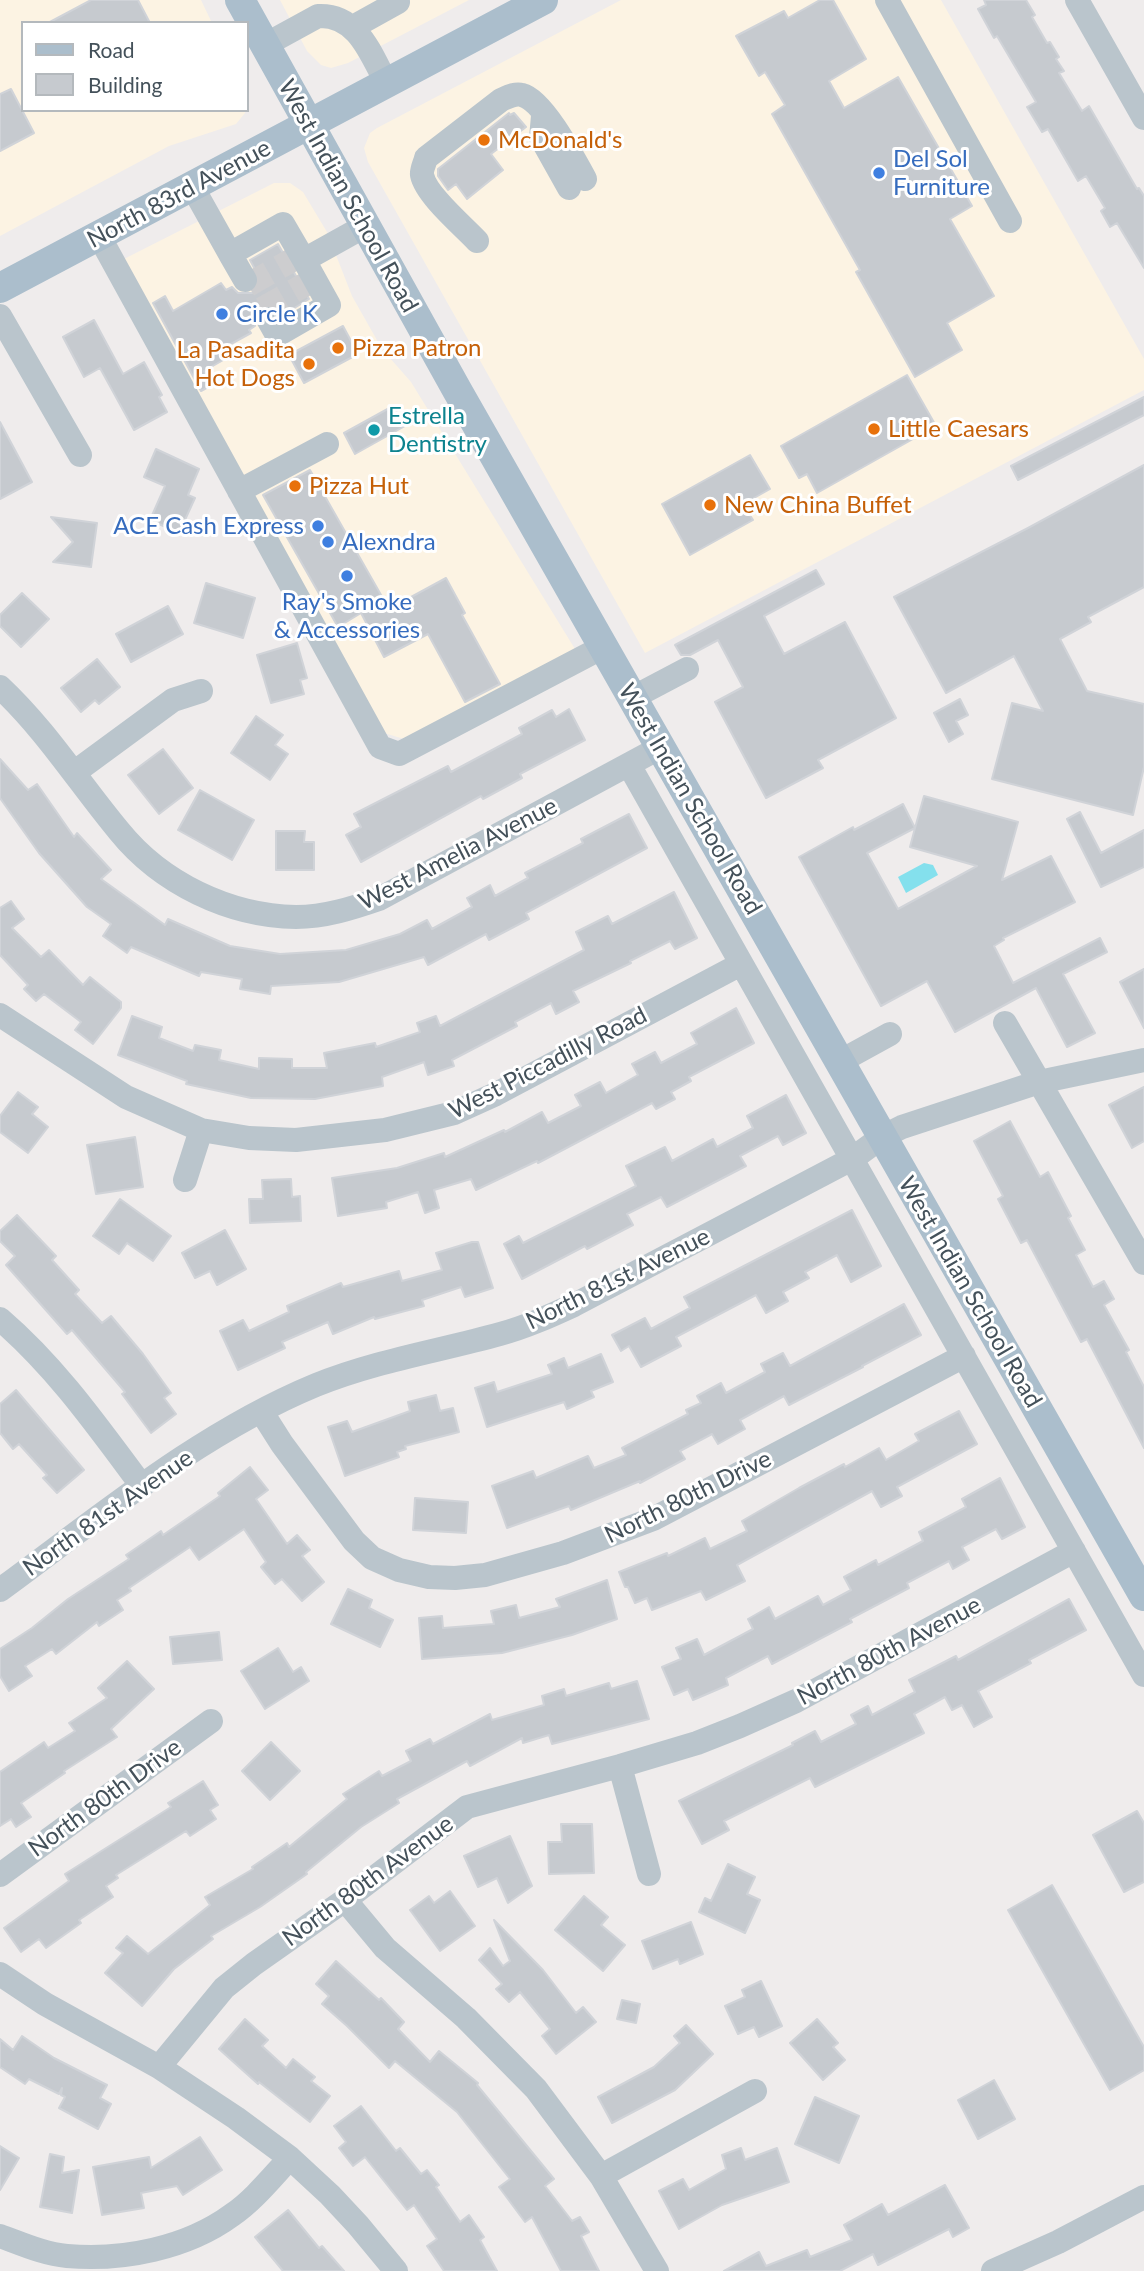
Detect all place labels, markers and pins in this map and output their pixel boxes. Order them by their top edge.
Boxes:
place label: McDonald's [498,126,622,154]
marker: McDonald's [476,132,492,148]
place label: Del Sol Furniture [893,145,990,201]
marker: Del Sol Furniture [871,165,887,181]
place label: Circle K [236,300,318,328]
marker: Circle K [214,306,230,322]
place label: Pizza Patron [352,334,482,362]
place label: La Pasadita Hot Dogs [177,336,295,392]
marker: Pizza Patron [330,340,346,356]
marker: La Pasadita Hot Dogs [301,356,317,372]
place label: Estrella Dentistry [388,402,487,458]
place label: Little Caesars [888,415,1029,443]
marker: Little Caesars [866,421,882,437]
marker: Estrella Dentistry [366,422,382,438]
place label: Pizza Hut [309,472,409,500]
marker: Pizza Hut [287,478,303,494]
place label: New China Buffet [724,491,912,519]
marker: New China Buffet [702,497,718,513]
place label: ACE Cash Express [113,512,304,540]
marker: ACE Cash Express [310,518,326,534]
place label: Alexndra [342,528,436,556]
marker: Alexndra [320,534,336,550]
marker: Ray's Smoke & Accessories [339,568,355,584]
place label: Ray's Smoke & Accessories [274,588,420,644]

